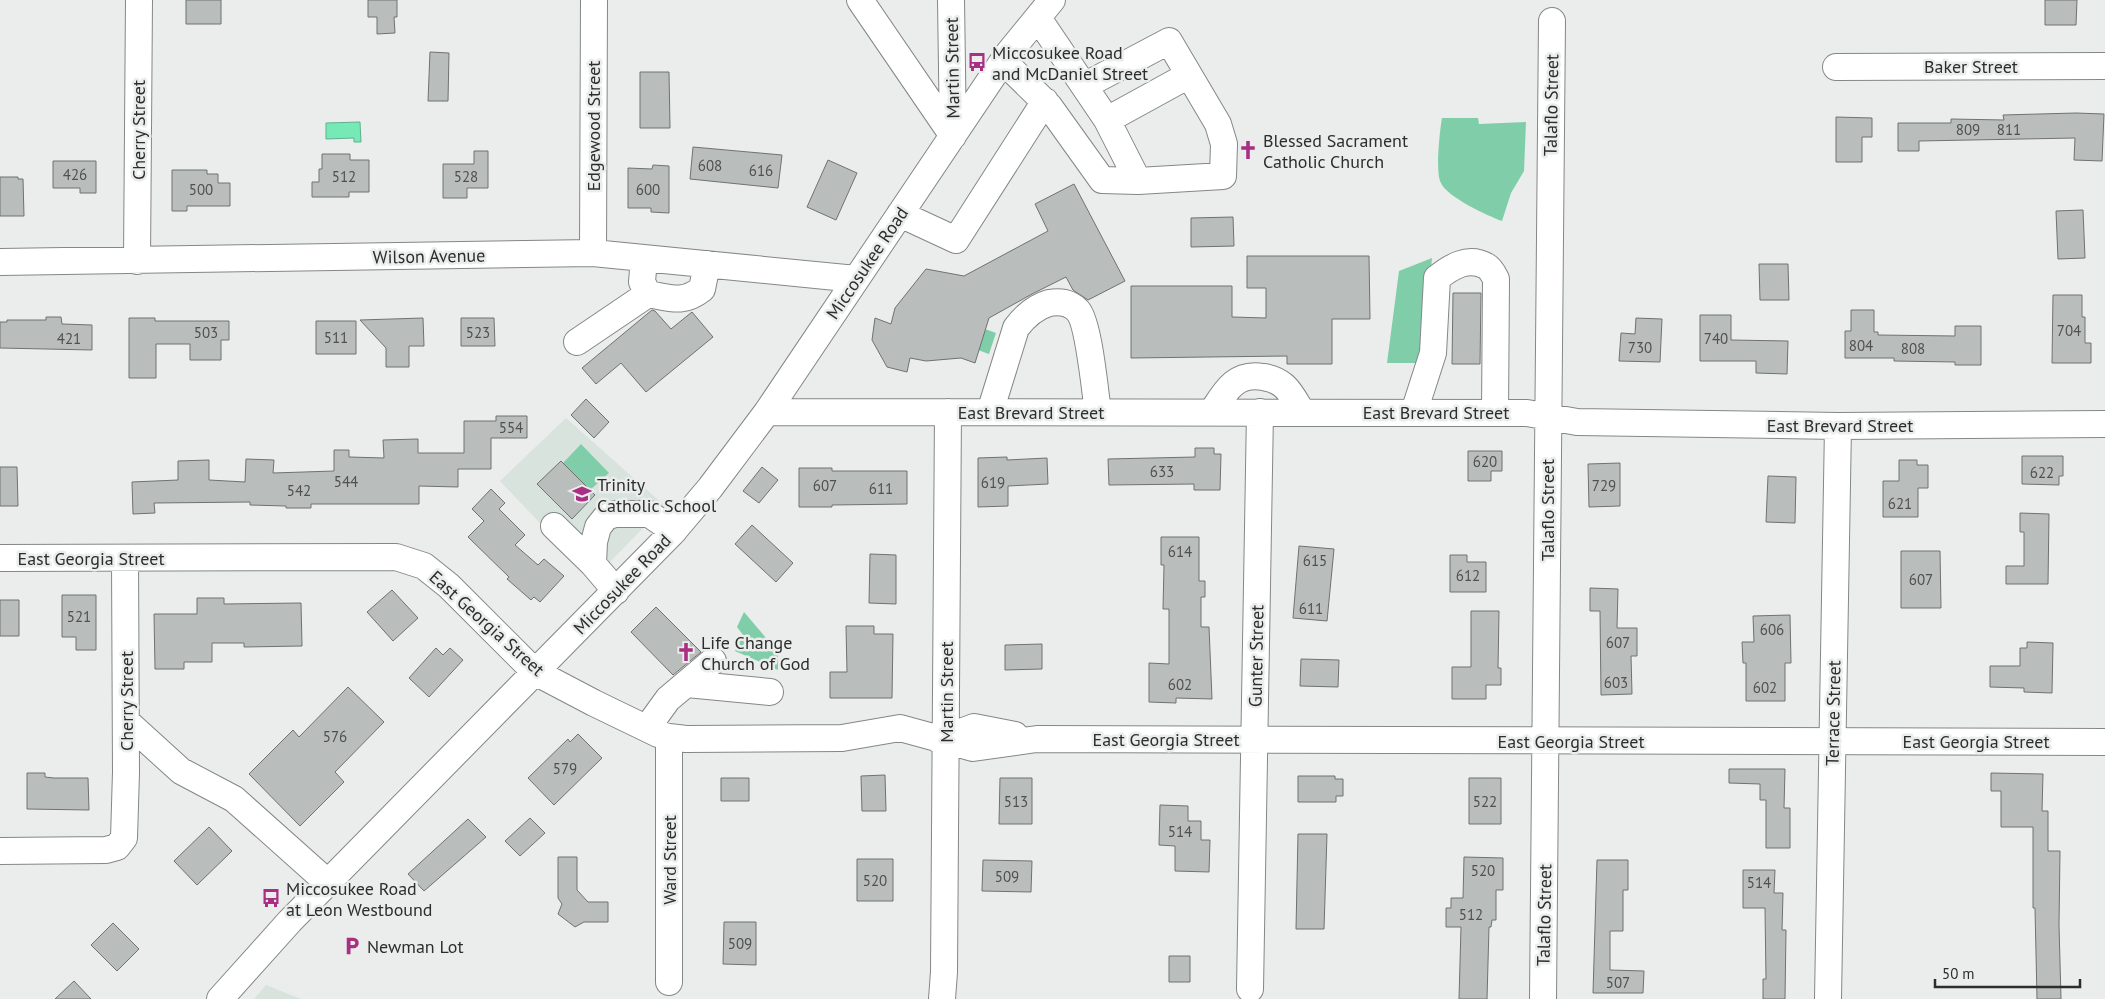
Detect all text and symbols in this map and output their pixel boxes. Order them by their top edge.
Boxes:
street label: Martin Street [940,17,964,119]
place label: Miccosukee Road and McDaniel Street [992,41,1148,85]
bus stop icon: Miccosukee Road and McDaniel Street [966,51,988,73]
street label: Talaflo Street [1539,54,1563,156]
street label: Baker Street [1924,55,2018,78]
street label: Edgewood Street [582,61,605,191]
street label: Cherry Street [127,80,150,180]
house number: 809 [1956,120,1980,139]
house number: 811 [1997,120,2021,139]
place label: Blessed Sacrament Catholic Church [1263,129,1408,173]
church icon: Blessed Sacrament Catholic Church [1237,139,1259,161]
house number: 608 [698,156,722,175]
house number: 616 [749,161,773,180]
house number: 426 [63,165,87,184]
house number: 512 [332,167,356,186]
house number: 528 [454,167,478,186]
house number: 500 [189,180,213,199]
house number: 600 [636,180,660,199]
street label: Miccosukee Road [821,202,913,324]
street label: Wilson Avenue [373,244,485,268]
house number: 704 [2057,321,2081,340]
house number: 503 [194,323,218,342]
house number: 523 [466,323,490,342]
house number: 511 [324,328,348,347]
house number: 421 [57,329,81,348]
house number: 740 [1704,329,1728,348]
house number: 804 [1849,336,1873,355]
house number: 730 [1628,338,1652,357]
house number: 808 [1901,339,1925,358]
street label: East Brevard Street [958,401,1104,424]
street label: East Brevard Street [1363,401,1509,424]
street label: East Brevard Street [1767,414,1913,437]
house number: 554 [499,418,523,437]
house number: 620 [1473,452,1497,471]
street label: Talaflo Street [1536,459,1559,561]
house number: 633 [1150,462,1174,481]
house number: 622 [2030,463,2054,482]
house number: 544 [334,472,358,491]
place label: Trinity Catholic School [597,473,717,517]
house number: 619 [981,473,1005,492]
house number: 607 [813,476,837,495]
house number: 729 [1592,476,1616,495]
house number: 611 [869,479,893,498]
house number: 542 [287,481,311,500]
school or university icon: Trinity Catholic School [571,483,593,505]
house number: 621 [1888,494,1912,513]
street label: Miccosukee Road [568,529,676,639]
house number: 614 [1168,542,1192,561]
street label: East Georgia Street [18,547,165,570]
house number: 615 [1303,551,1327,570]
street label: East Georgia Street [425,565,549,681]
house number: 612 [1456,566,1480,585]
house number: 607 [1909,570,1933,589]
house number: 611 [1299,599,1323,618]
street label: Gunter Street [1244,605,1268,707]
house number: 521 [67,607,91,626]
house number: 606 [1760,620,1784,639]
place label: Life Change Church of God [701,631,810,675]
house number: 607 [1606,633,1630,652]
church icon: Life Change Church of God [675,641,697,663]
street label: Martin Street [935,641,958,743]
street label: Cherry Street [115,651,138,751]
street label: Terrace Street [1821,660,1845,766]
house number: 603 [1604,673,1628,692]
house number: 602 [1168,675,1192,694]
house number: 602 [1753,678,1777,697]
house number: 576 [323,727,347,746]
street label: East Georgia Street [1093,728,1240,751]
street label: East Georgia Street [1498,730,1645,753]
street label: East Georgia Street [1903,730,2050,753]
house number: 579 [553,759,577,778]
house number: 513 [1004,792,1028,811]
house number: 522 [1473,792,1497,811]
street label: Ward Street [658,815,681,905]
house number: 514 [1168,822,1192,841]
house number: 520 [1471,861,1495,880]
street label: Talaflo Street [1532,864,1556,966]
house number: 509 [995,867,1019,886]
house number: 520 [863,871,887,890]
house number: 514 [1747,873,1771,892]
place label: Miccosukee Road at Leon Westbound [286,877,433,921]
bus stop icon: Miccosukee Road at Leon Westbound [260,887,282,909]
house number: 512 [1459,905,1483,924]
house number: 509 [728,934,752,953]
parking icon: Newman Lot [341,935,363,957]
place label: Newman Lot [367,935,463,958]
scale bar [1935,956,2080,988]
text: 50 m [1942,964,1975,983]
house number: 507 [1606,973,1630,992]

